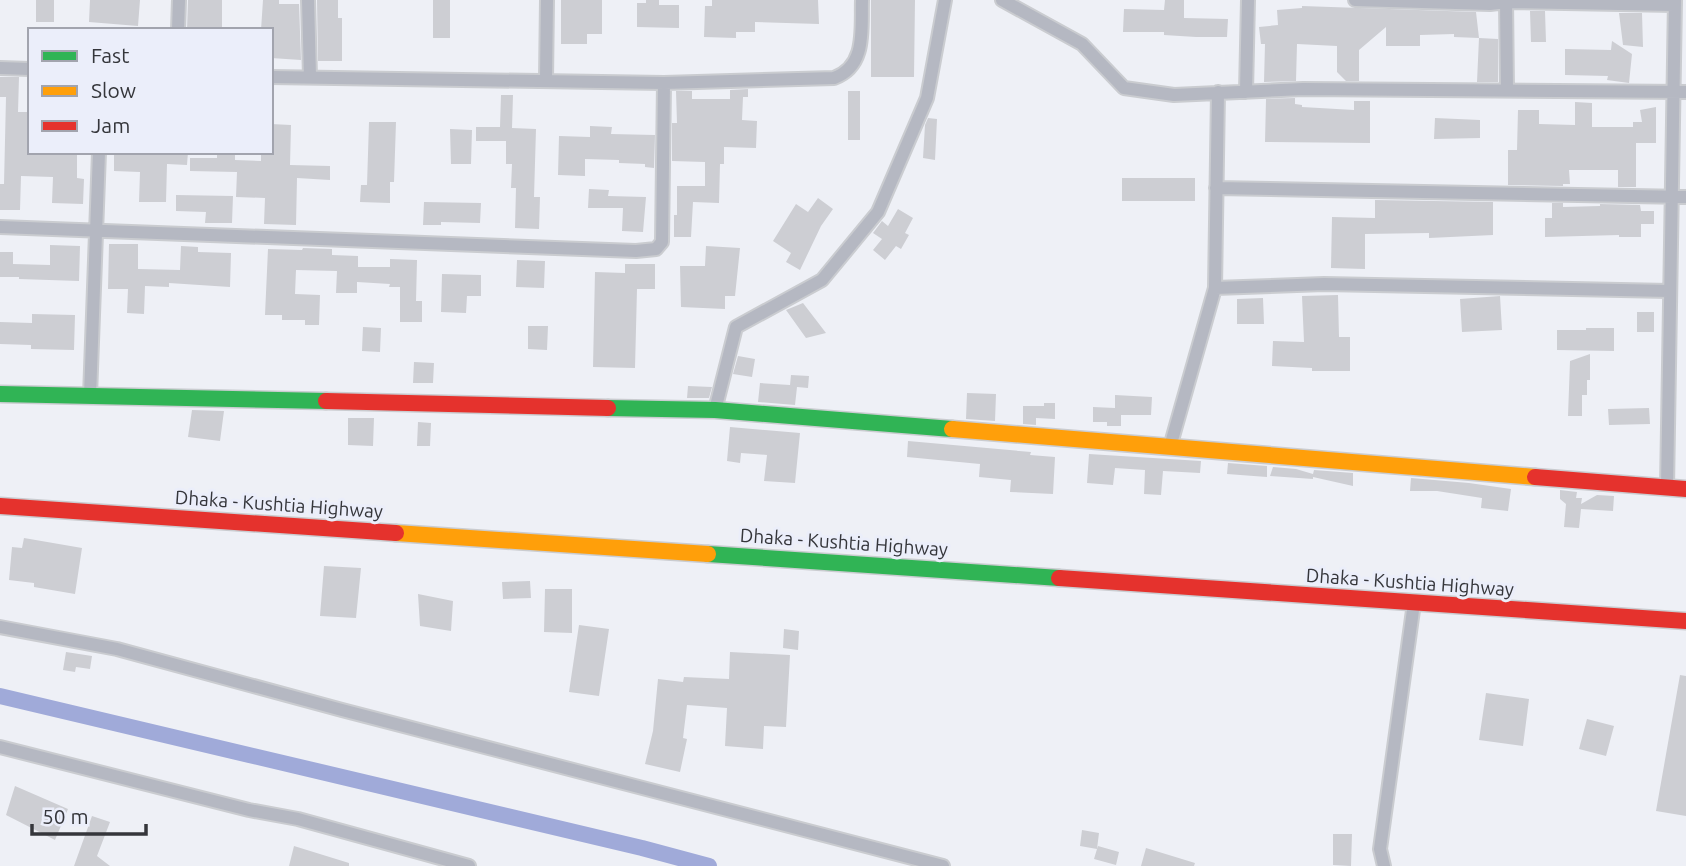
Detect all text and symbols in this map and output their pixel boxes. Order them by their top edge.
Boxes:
legend [28,28,273,154]
text: Fast [91,43,129,67]
text: Slow [91,78,136,102]
text: Jam [91,113,130,137]
street label: Dhaka - Kushtia Highway [174,486,384,522]
street label: Dhaka - Kushtia Highway [739,524,949,560]
street label: Dhaka - Kushtia Highway [1305,564,1515,600]
scale bar [32,792,145,836]
text: 50 m [42,804,89,828]

